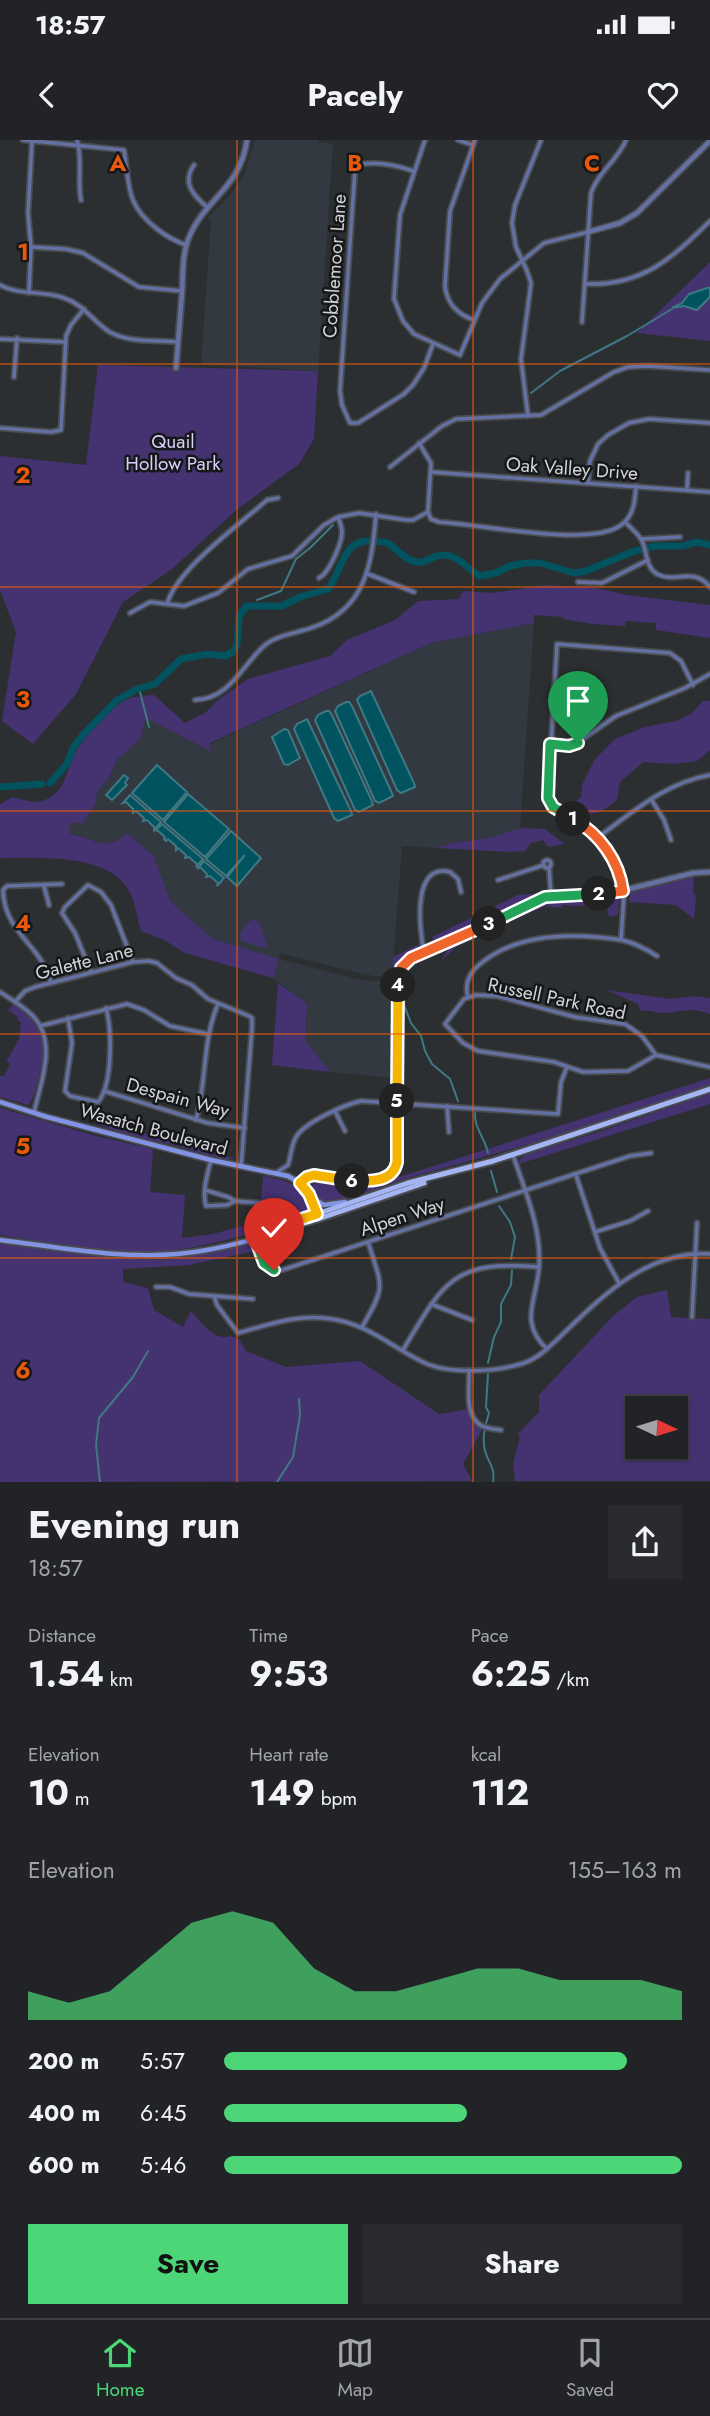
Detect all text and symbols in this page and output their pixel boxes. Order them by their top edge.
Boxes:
text: 18:57 [35,6,105,44]
text: Pacely [307,72,403,118]
icon: back [28,76,66,114]
icon: heart [644,76,682,114]
text: A [109,146,127,180]
text: B [347,146,363,180]
text: C [584,146,600,180]
street label: Cobblemoor Lane [316,193,353,339]
text: 1 [17,235,29,269]
park label: Quail Hollow Park [125,428,221,477]
street label: Oak Valley Drive [505,450,639,487]
text: 2 [15,458,31,492]
pin [548,671,608,743]
text: 3 [16,682,30,716]
icon: arrive [559,682,597,720]
pin: 1 [556,802,590,836]
text: 1 [568,805,577,832]
pin: 2 [582,876,616,912]
text: 2 [592,880,605,907]
text: 4 [15,906,31,940]
pin: 3 [472,906,506,942]
text: 3 [483,910,494,937]
street label: Galette Lane [32,936,136,987]
pin: 4 [380,968,416,1002]
text: 4 [391,971,404,998]
street label: Russell Park Road [485,971,629,1026]
street label: Despain Way [124,1071,233,1124]
pin: 5 [380,1084,414,1118]
text: 5 [390,1087,403,1114]
street label: Wasatch Boulevard [77,1097,231,1162]
text: 5 [16,1129,30,1163]
pin: 6 [334,1164,370,1198]
text: 6 [345,1167,358,1194]
street label: Alpen Way [356,1190,449,1243]
pin [244,1198,304,1270]
icon: check [255,1209,293,1247]
text: 6 [15,1353,31,1387]
north arrow [625,1396,688,1460]
map controls [625,1396,688,1459]
text: Evening run [28,1497,240,1552]
button: share [608,1505,682,1579]
text: 18:57 [28,1551,83,1585]
text: Distance [28,1622,96,1649]
text: Time [249,1622,288,1649]
text: Pace [471,1622,509,1649]
text: 1.54 [28,1649,104,1699]
text: 9:53 [249,1649,328,1699]
text: 6:25 [471,1649,551,1699]
text: km [104,1666,133,1693]
text: /km [551,1666,590,1693]
text: Elevation [28,1741,100,1768]
text: Heart rate [249,1741,329,1768]
text: kcal [471,1741,501,1768]
text: 10 [28,1768,69,1818]
text: 149 [249,1768,315,1818]
text: 112 [471,1768,529,1818]
text: m [69,1785,90,1812]
text: bpm [315,1785,357,1812]
text: Elevation [28,1853,115,1887]
text: 155–163 m [568,1853,682,1887]
text: 200 m [28,2044,99,2078]
text: 5:57 [140,2044,185,2078]
text: 400 m [28,2096,100,2130]
text: 6:45 [140,2096,187,2130]
text: 600 m [28,2148,100,2182]
text: 5:46 [140,2148,187,2182]
button: Save [28,2224,348,2304]
button: Share [362,2224,682,2304]
tab: Home [96,2334,144,2403]
tab: Map [336,2334,374,2403]
tab: Saved [566,2334,614,2403]

